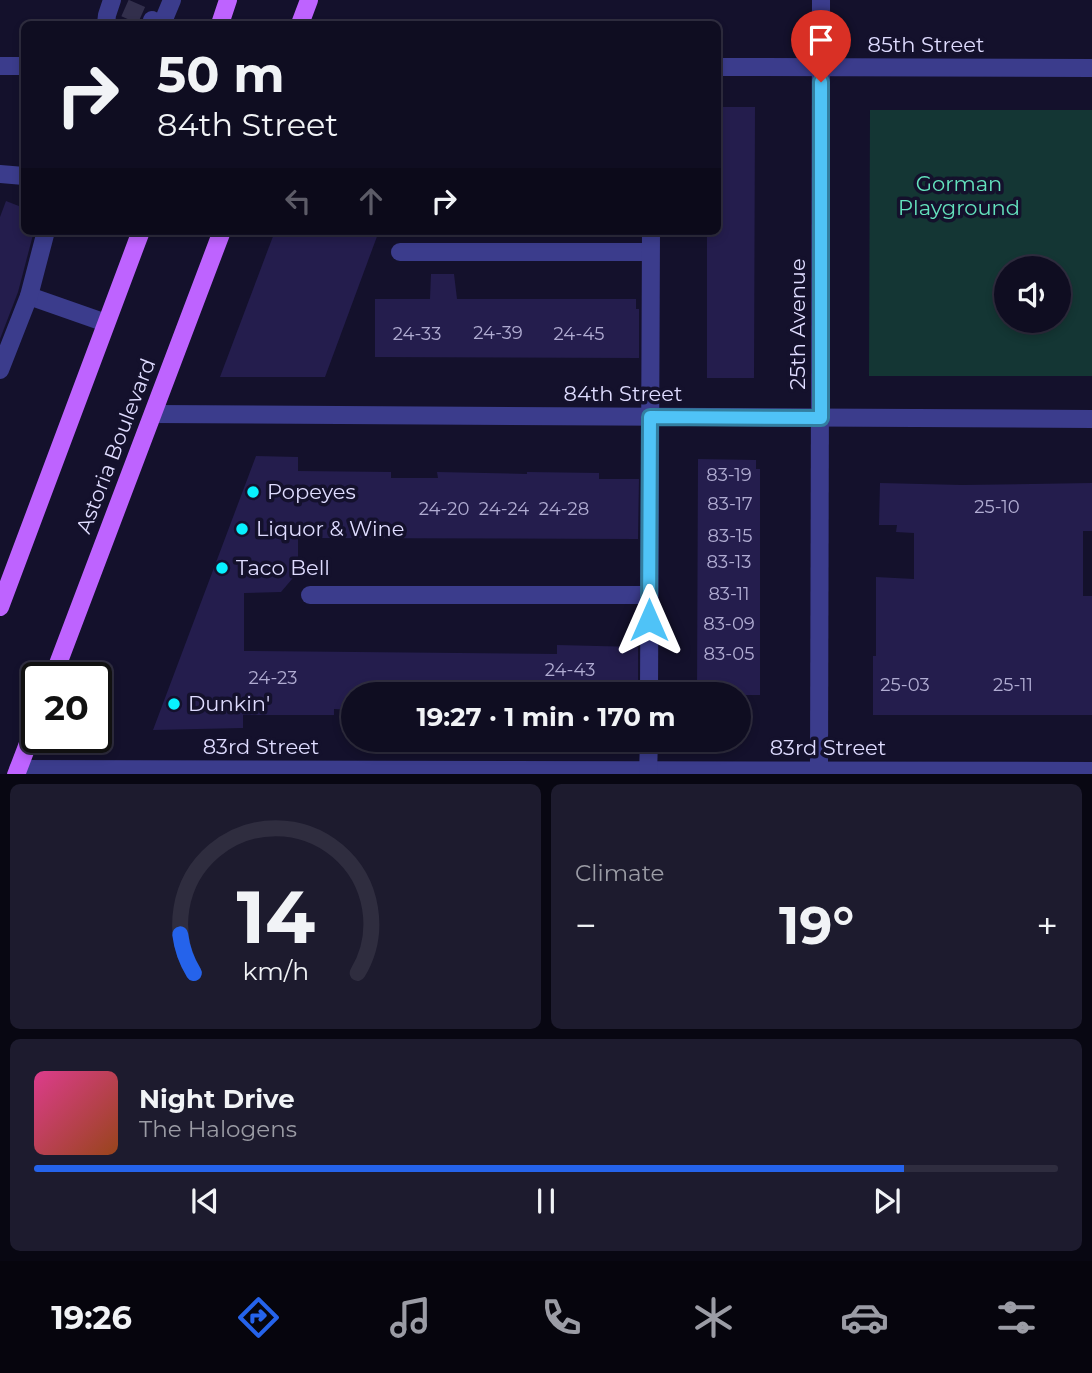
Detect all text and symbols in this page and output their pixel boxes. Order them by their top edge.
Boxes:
pin [791,10,851,82]
icon: arrive [802,21,840,59]
street label: 85th Street [868,32,985,57]
text: 50 m [157,45,285,104]
icon: right [42,49,133,140]
text: 84th Street [157,105,338,144]
park label: Gorman Playground [898,171,1020,220]
icon: left [279,182,317,220]
icon: ahead [352,182,390,220]
icon: right [425,182,463,220]
map controls [994,256,1071,333]
button: sound [994,256,1071,333]
street label: 25th Avenue [785,258,810,390]
house number: 24-39 [473,322,523,344]
house number: 24-33 [393,323,441,345]
house number: 24-45 [554,323,604,345]
street label: Astoria Boulevard [71,355,160,537]
street label: 84th Street [564,381,683,406]
house number: 83-19 [706,464,752,486]
place label: Popeyes [267,479,356,504]
marker: Popeyes [245,484,261,500]
house number: 83-17 [707,493,753,515]
house number: 25-10 [974,496,1020,518]
house number: 24-20 [419,498,469,520]
house number: 24-24 [479,498,529,520]
house number: 24-28 [539,498,589,520]
place label: Liquor & Wine [256,516,405,541]
marker: Liquor & Wine [234,521,250,537]
house number: 83-15 [708,525,752,547]
house number: 83-13 [707,551,751,573]
place label: Taco Bell [236,555,330,580]
marker: Taco Bell [214,560,230,576]
position arrow [612,583,686,657]
house number: 83-11 [708,583,750,605]
house number: 83-09 [703,613,755,635]
house number: 83-05 [704,643,754,665]
house number: 24-43 [545,659,595,681]
speed limit sign: 20 [21,662,112,753]
house number: 24-23 [249,667,297,689]
house number: 25-03 [880,674,930,696]
house number: 25-11 [993,674,1033,696]
place label: Dunkin' [188,691,270,716]
marker: Dunkin' [166,696,182,712]
text: 19:27 · 1 min · 170 m [417,701,675,733]
street label: 83rd Street [203,734,319,759]
street label: 83rd Street [770,735,886,760]
text: Climate [575,859,664,887]
text: 14 [236,873,315,961]
text: 19° [779,894,854,957]
text: − [575,902,597,949]
text: + [1036,902,1058,949]
text: km/h [242,955,309,985]
text: Night Drive [139,1083,295,1115]
text: The Halogens [139,1115,297,1143]
icon: previous [186,1182,224,1220]
icon: pause [527,1182,565,1220]
icon: next [868,1182,906,1220]
icon: directions [234,1293,283,1342]
icon: music [386,1293,435,1342]
icon: phone [537,1293,586,1342]
icon: climate [689,1293,738,1342]
icon: car [840,1293,889,1342]
icon: filters [992,1293,1041,1342]
text: 19:26 [51,1298,132,1337]

